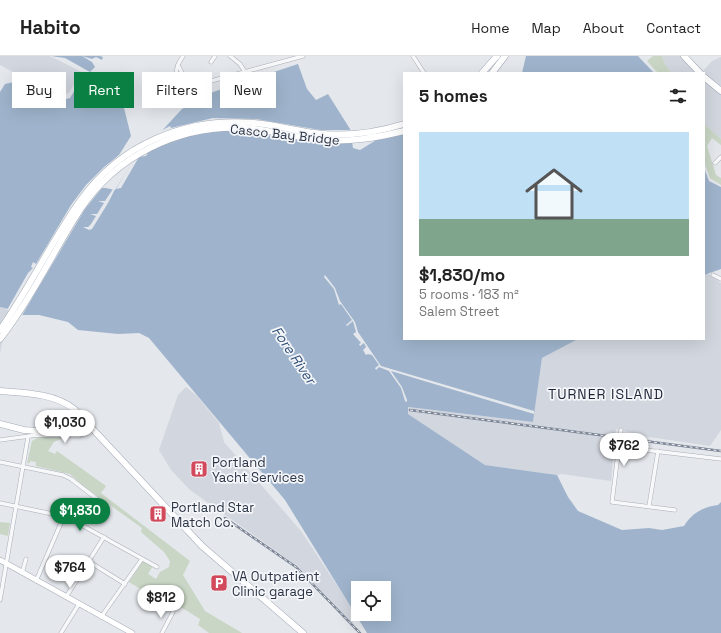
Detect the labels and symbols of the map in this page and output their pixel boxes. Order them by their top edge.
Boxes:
street label: Casco Bay Bridge [229,120,341,149]
water label: Fore River [268,323,321,389]
district label: TURNER ISLAND [548,385,664,403]
pin: $1,030 [32,410,98,444]
pin: $762 [600,433,648,467]
place label: Portland Yacht Services [212,454,304,486]
building icon: Portland Yacht Services [189,459,209,479]
pin: $1,830 [47,498,113,532]
place label: Portland Star Match Co. [171,499,254,531]
building icon: Portland Star Match Co. [148,504,168,524]
pin: $764 [46,555,94,589]
place label: VA Outpatient Clinic garage [232,568,319,600]
parking icon: VA Outpatient Clinic garage [209,573,229,593]
pin: $812 [137,585,185,619]

